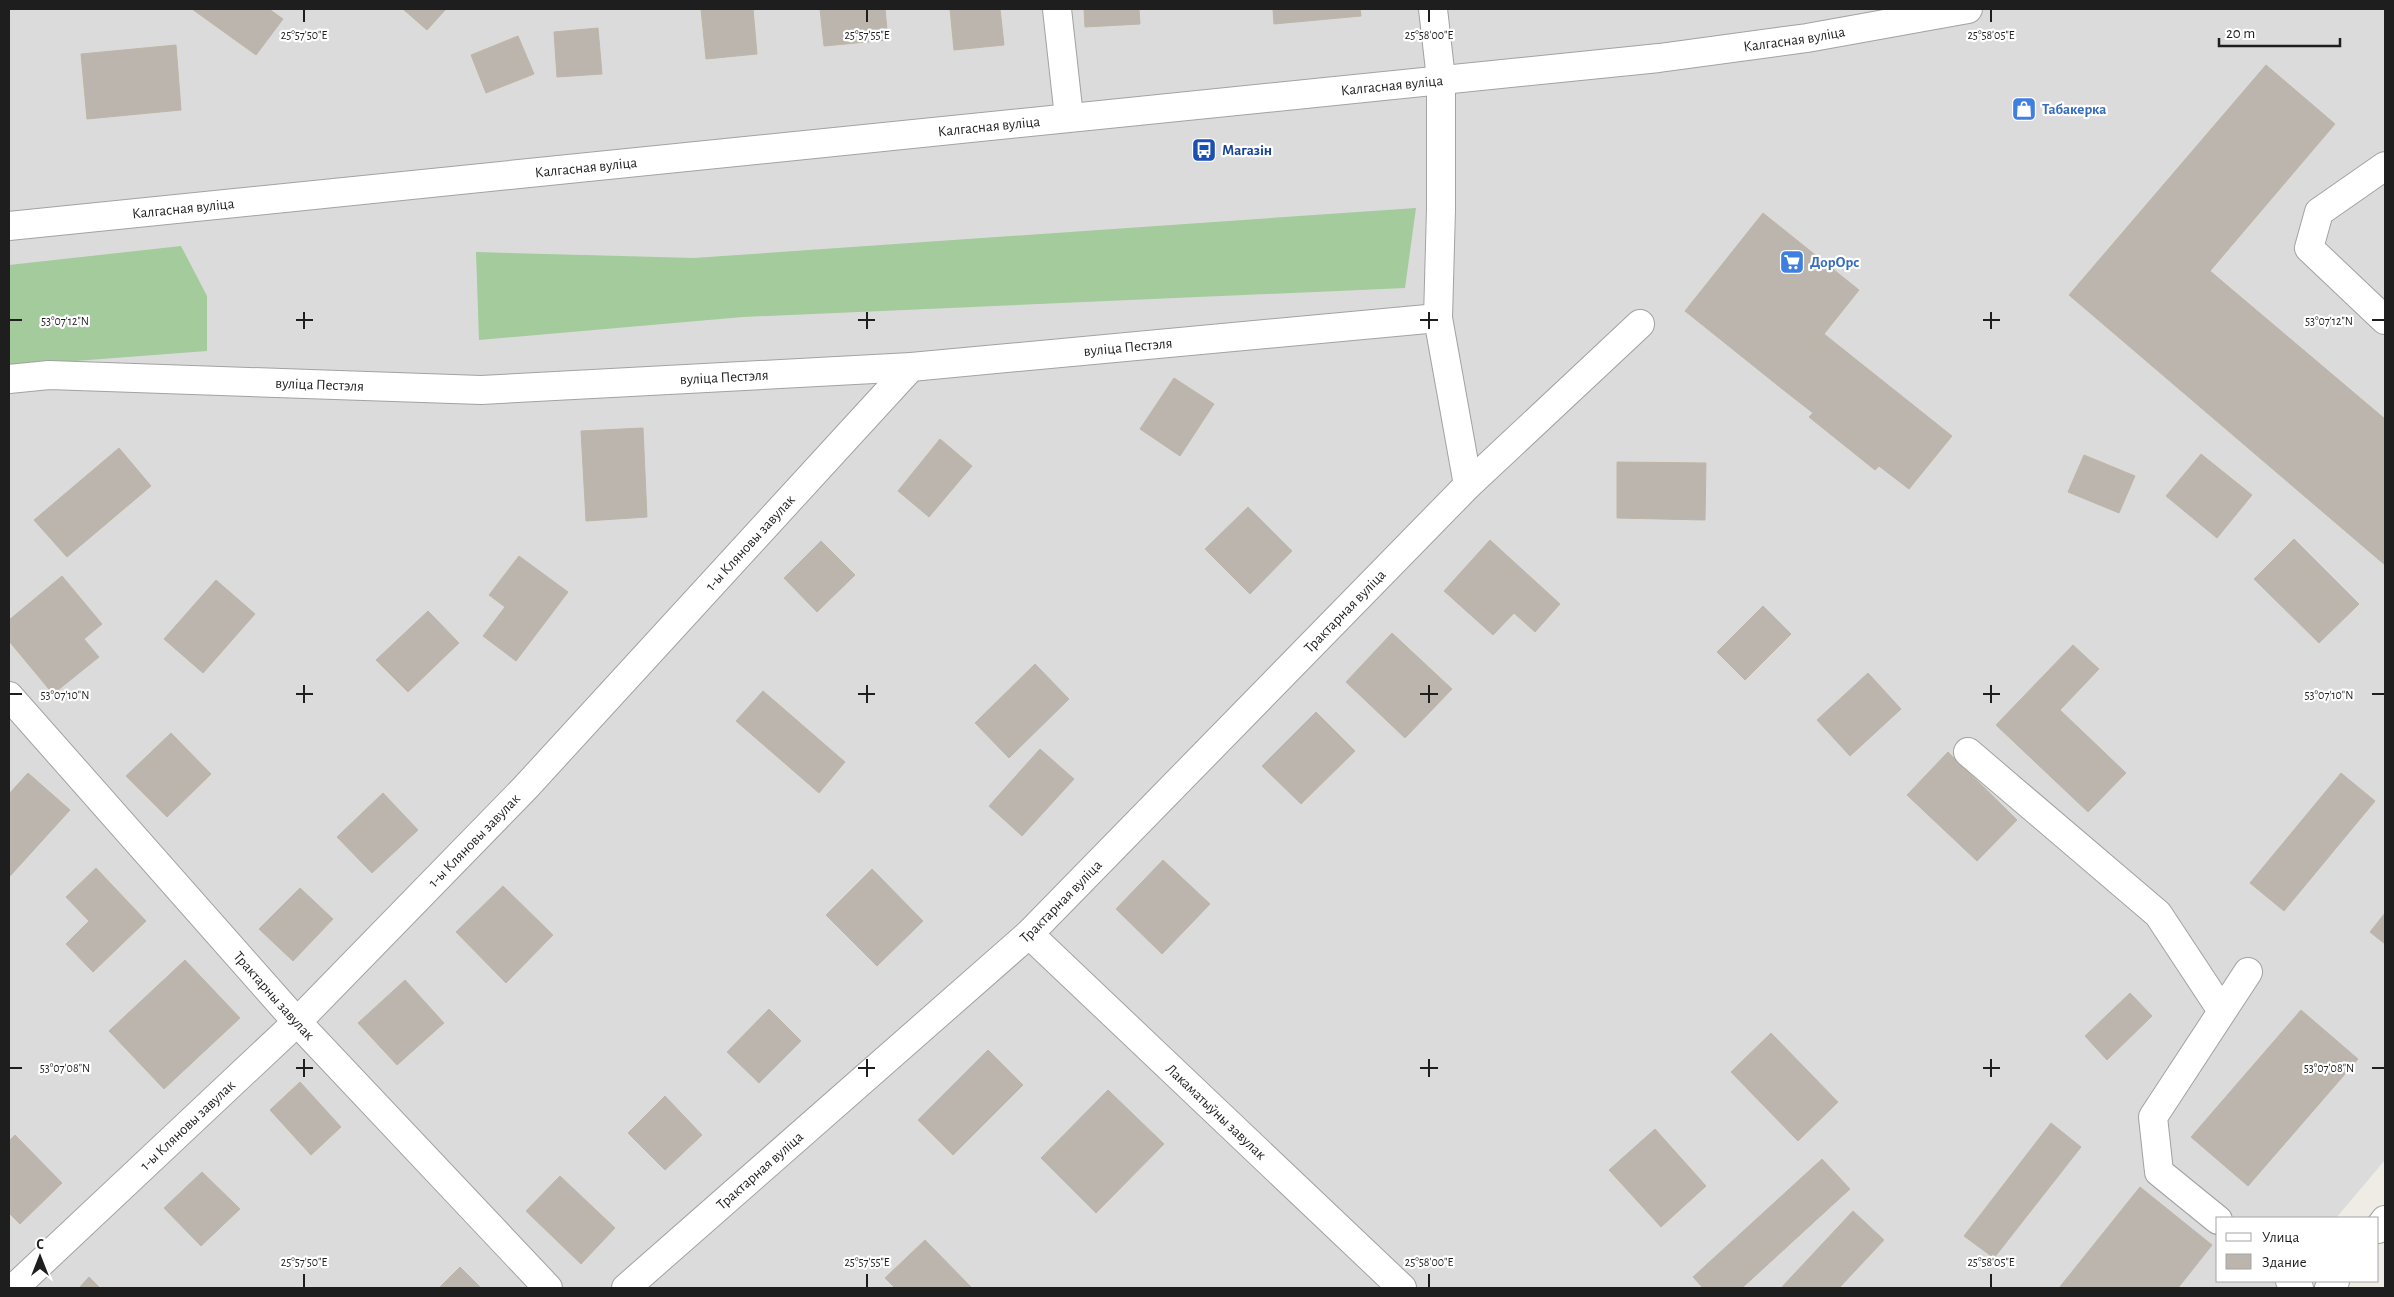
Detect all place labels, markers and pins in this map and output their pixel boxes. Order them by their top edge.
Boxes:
shop icon: Табакерка [2011,96,2037,122]
place label: Табакерка [2042,102,2106,117]
bus stop icon: Магазін [1191,137,1217,163]
place label: Магазін [1222,143,1272,158]
supermarket icon: ДорОрс [1779,249,1805,275]
place label: ДорОрс [1810,255,1859,270]

